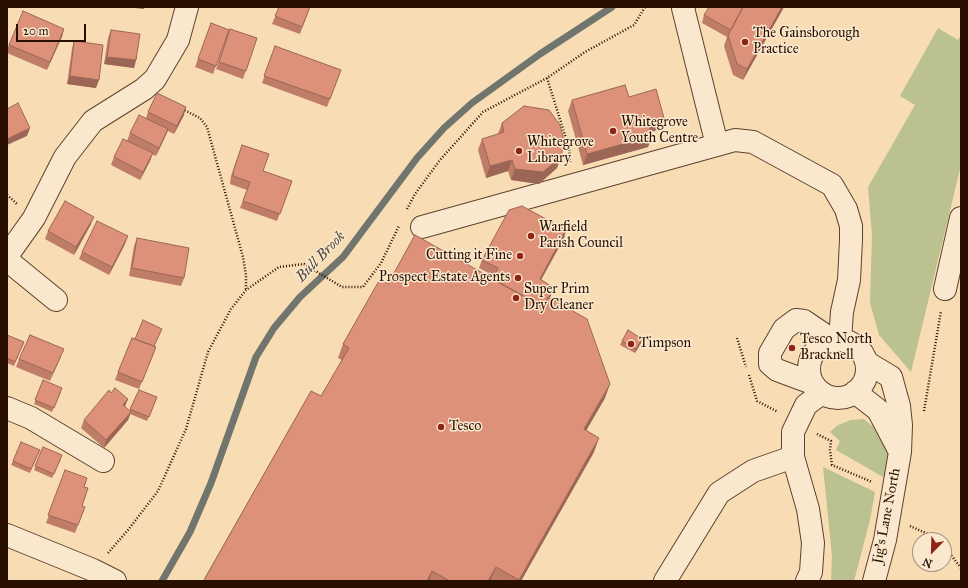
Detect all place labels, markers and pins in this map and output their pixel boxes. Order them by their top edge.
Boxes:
place label: The Gainsborough Practice [753,26,860,58]
marker: The Gainsborough Practice [740,37,750,47]
place label: Whitegrove Youth Centre [621,115,698,148]
marker: Whitegrove Youth Centre [608,126,618,136]
place label: Whitegrove Library [527,135,594,168]
marker: Whitegrove Library [514,146,524,156]
place label: Warfield Parish Council [539,220,623,252]
marker: Warfield Parish Council [526,231,536,241]
place label: Cutting it Fine [426,248,512,264]
marker: Cutting it Fine [515,251,525,261]
place label: Prospect Estate Agents [379,270,510,286]
marker: Prospect Estate Agents [513,273,523,283]
place label: Super Prim Dry Cleaner [524,282,594,314]
marker: Super Prim Dry Cleaner [511,293,521,303]
place label: Tesco North Bracknell [800,332,872,364]
place label: Timpson [639,336,691,352]
marker: Timpson [626,339,636,349]
marker: Tesco North Bracknell [787,343,797,353]
place label: Tesco [449,419,481,435]
marker: Tesco [436,422,446,432]

